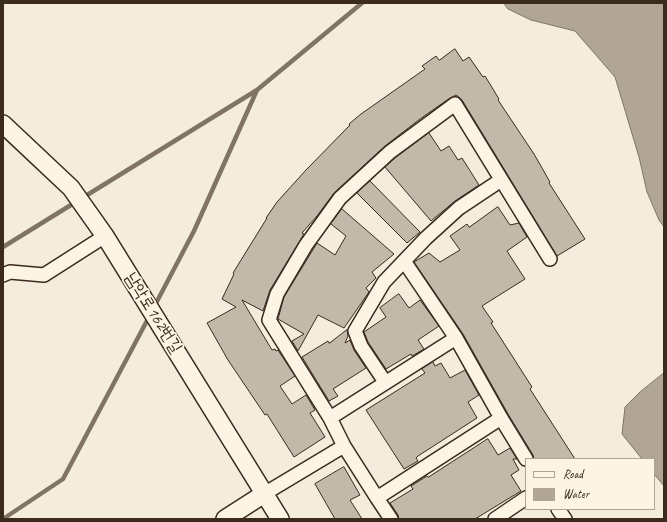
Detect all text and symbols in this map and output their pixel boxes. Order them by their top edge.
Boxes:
street label: 남악로162번길 [120,269,186,357]
legend [525,458,655,510]
text: Road [563,466,583,482]
text: Water [563,486,589,502]

